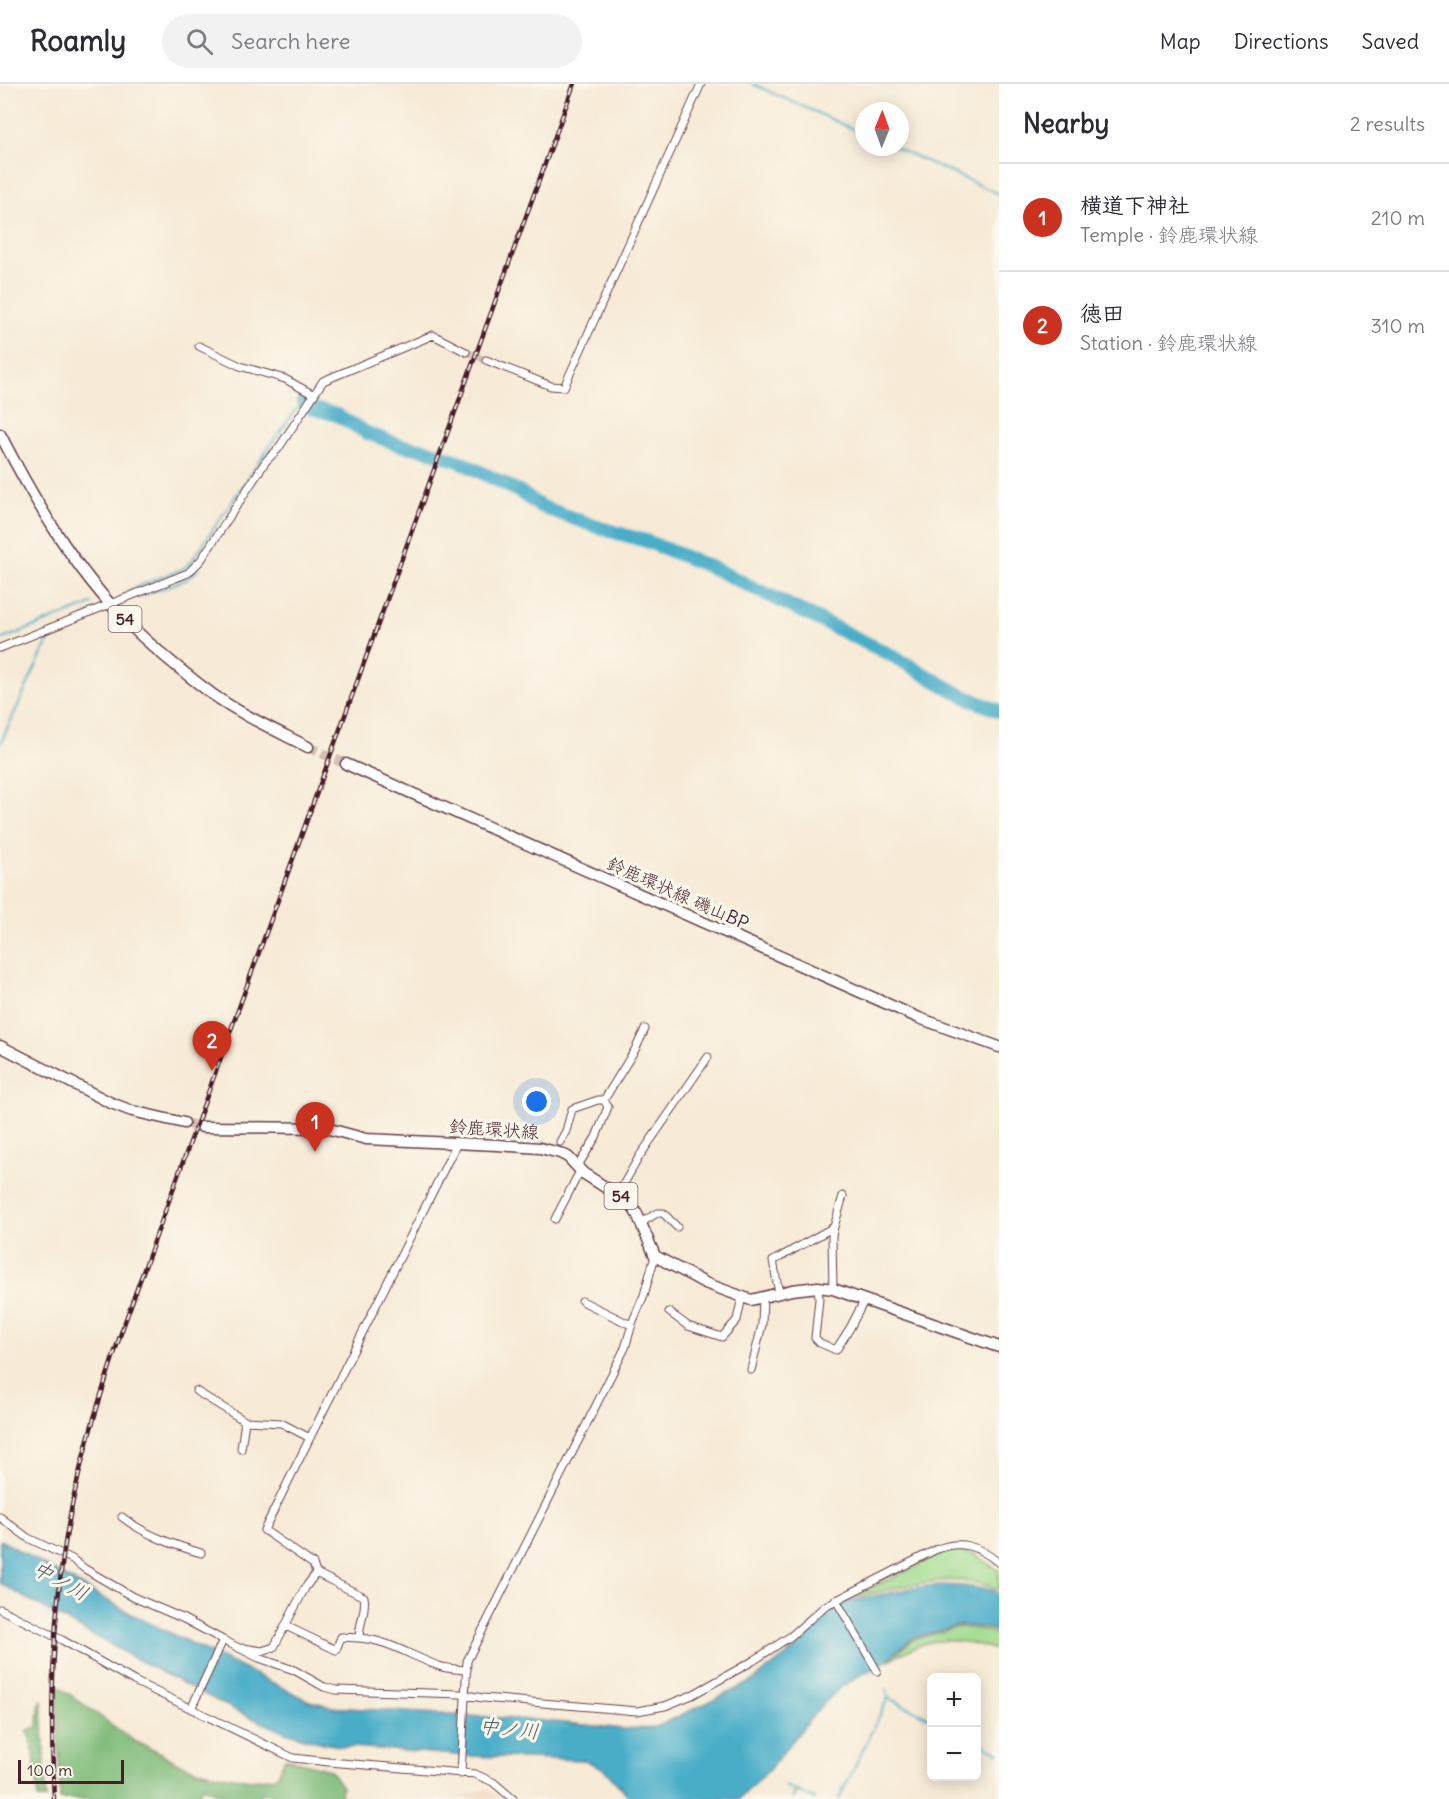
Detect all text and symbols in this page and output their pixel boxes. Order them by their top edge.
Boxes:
search box [162,14,582,68]
text: Roamly [30,23,126,59]
icon: search [183,25,216,58]
text: Search here [231,27,350,55]
text: Map [1160,28,1201,55]
text: Directions [1234,28,1328,55]
text: Saved [1361,28,1419,55]
north arrow [855,102,909,156]
text: Nearby [1023,107,1109,140]
text: 2 results [1350,111,1425,136]
text: 横道下神社 [1080,191,1190,219]
text: 1 [1039,205,1046,230]
text: 210 m [1371,205,1425,230]
text: Temple · 鈴鹿環状線 [1080,222,1258,247]
text: 徳田 [1080,299,1124,327]
text: 2 [1037,313,1048,338]
text: 310 m [1370,313,1425,338]
text: Station · 鈴鹿環状線 [1080,330,1257,355]
road number: 54 [108,606,142,632]
street label: 鈴鹿環状線 磯山BP [603,851,753,935]
pin: 2 [192,1022,232,1071]
your location [522,1087,551,1116]
pin: 1 [296,1102,334,1152]
street label: 鈴鹿環状線 [448,1114,540,1144]
road number: 54 [604,1183,638,1209]
water label: 中ノ川 [29,1555,93,1605]
map controls [927,1673,981,1781]
button: + [927,1673,981,1727]
water label: 中ノ川 [478,1712,540,1744]
button: − [927,1727,981,1781]
scale bar [18,1757,124,1784]
text: 100 m [27,1760,72,1780]

